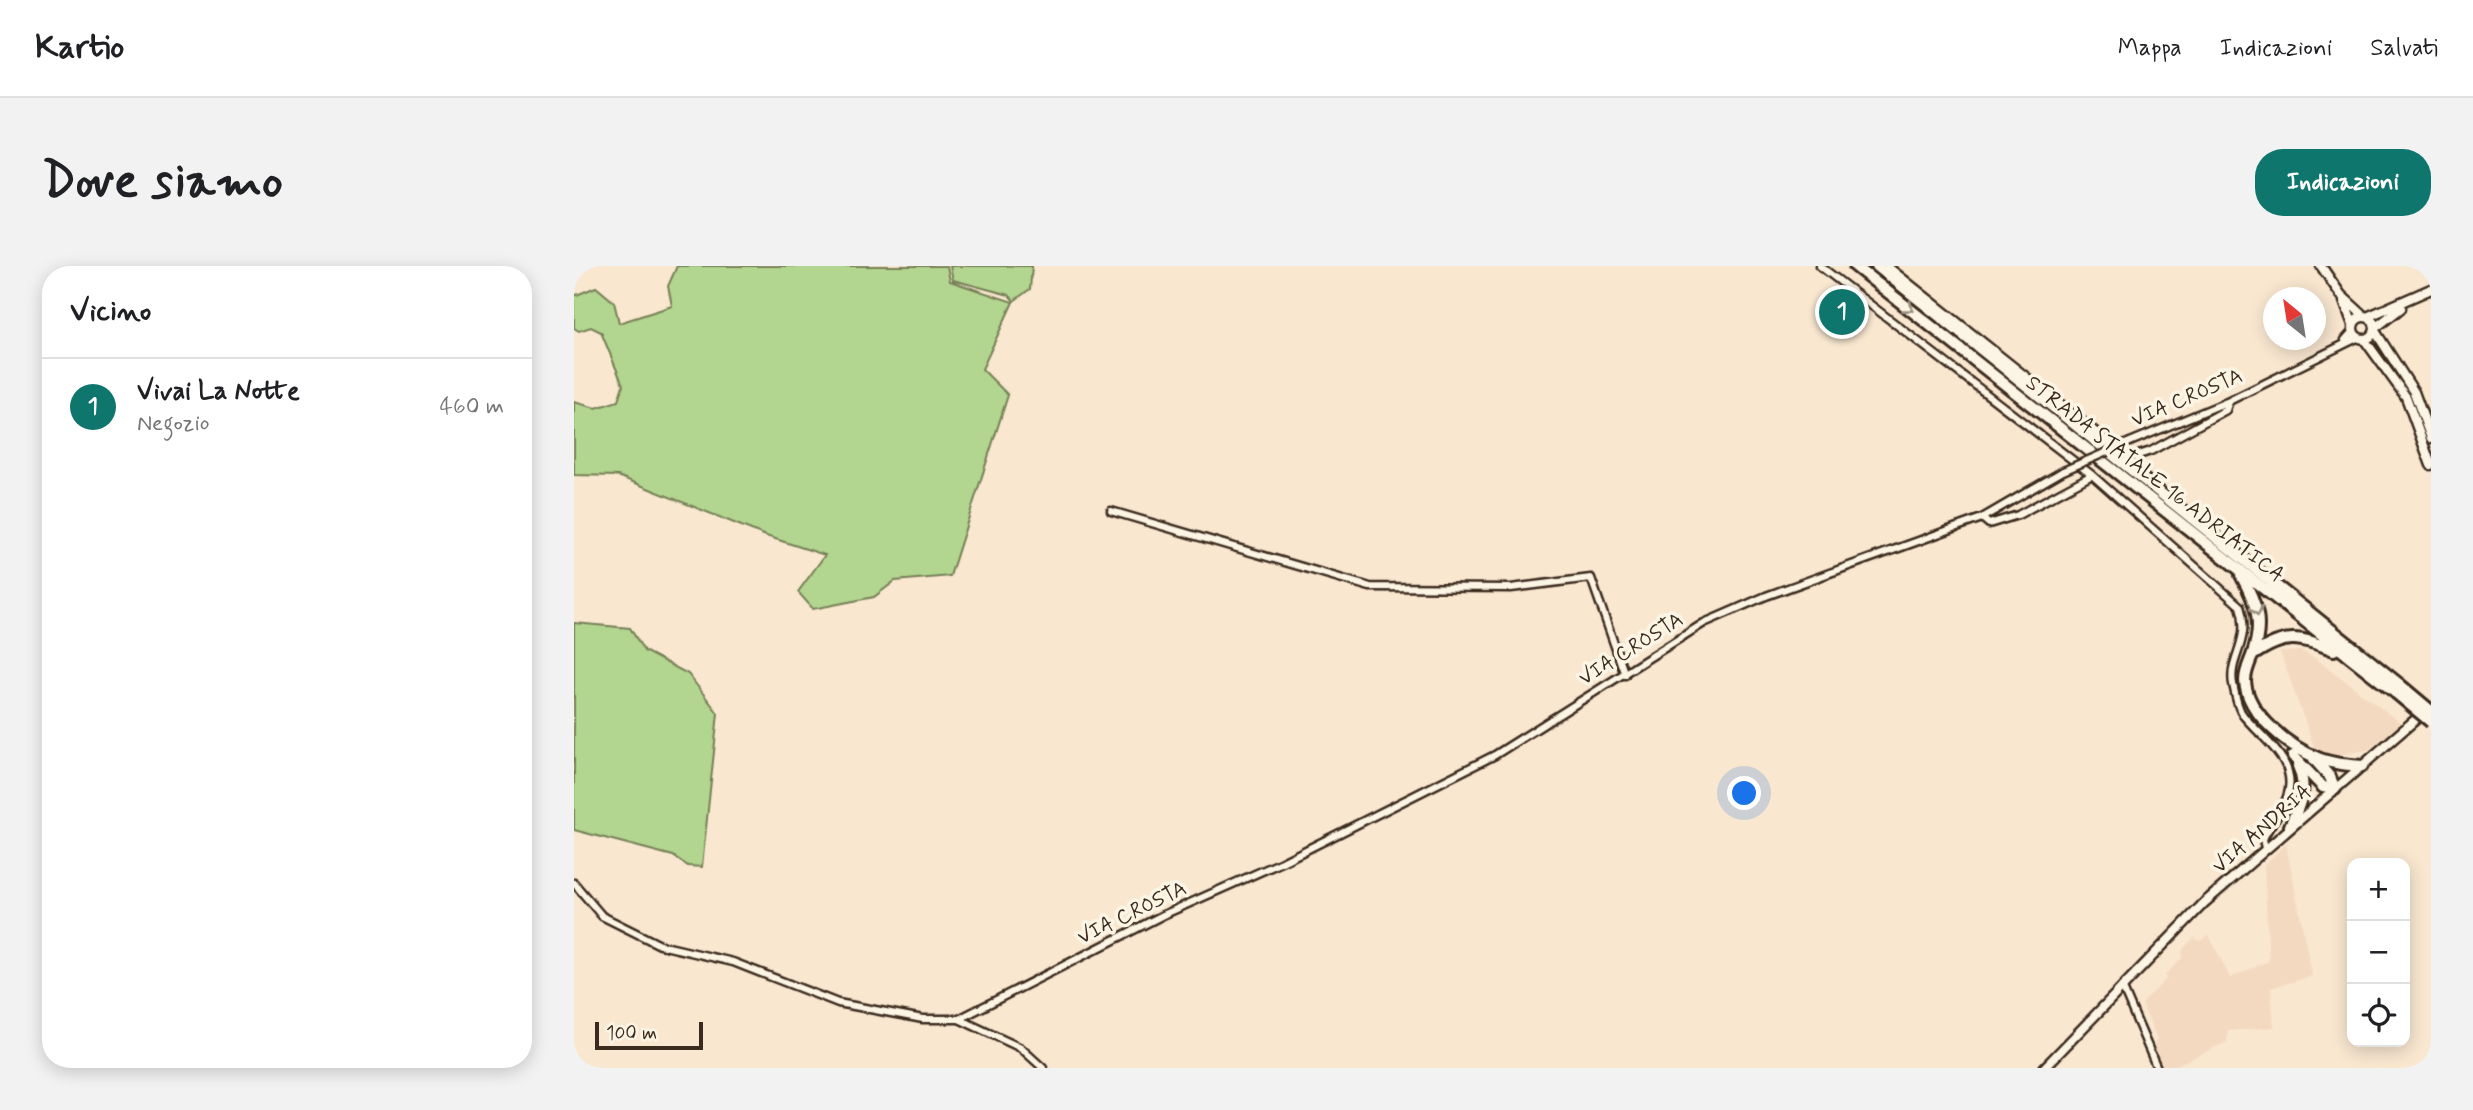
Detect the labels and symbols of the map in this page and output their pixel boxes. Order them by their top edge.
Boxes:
pin: 1 [1819,286,1865,338]
north arrow [2263,287,2326,350]
one-way arrow [1901,300,1914,313]
street label: VIA CROSTA [2127,362,2247,434]
street label: STRADA STATALE 16 ADRIATICA [2020,369,2290,589]
one-way arrow [2249,604,2263,616]
street label: VIA CROSTA [1573,606,1689,692]
your location [1727,776,1761,810]
street label: VIA ANDRIA [2206,778,2318,880]
street label: VIA CROSTA [1073,874,1191,952]
scale bar [595,1019,704,1051]

